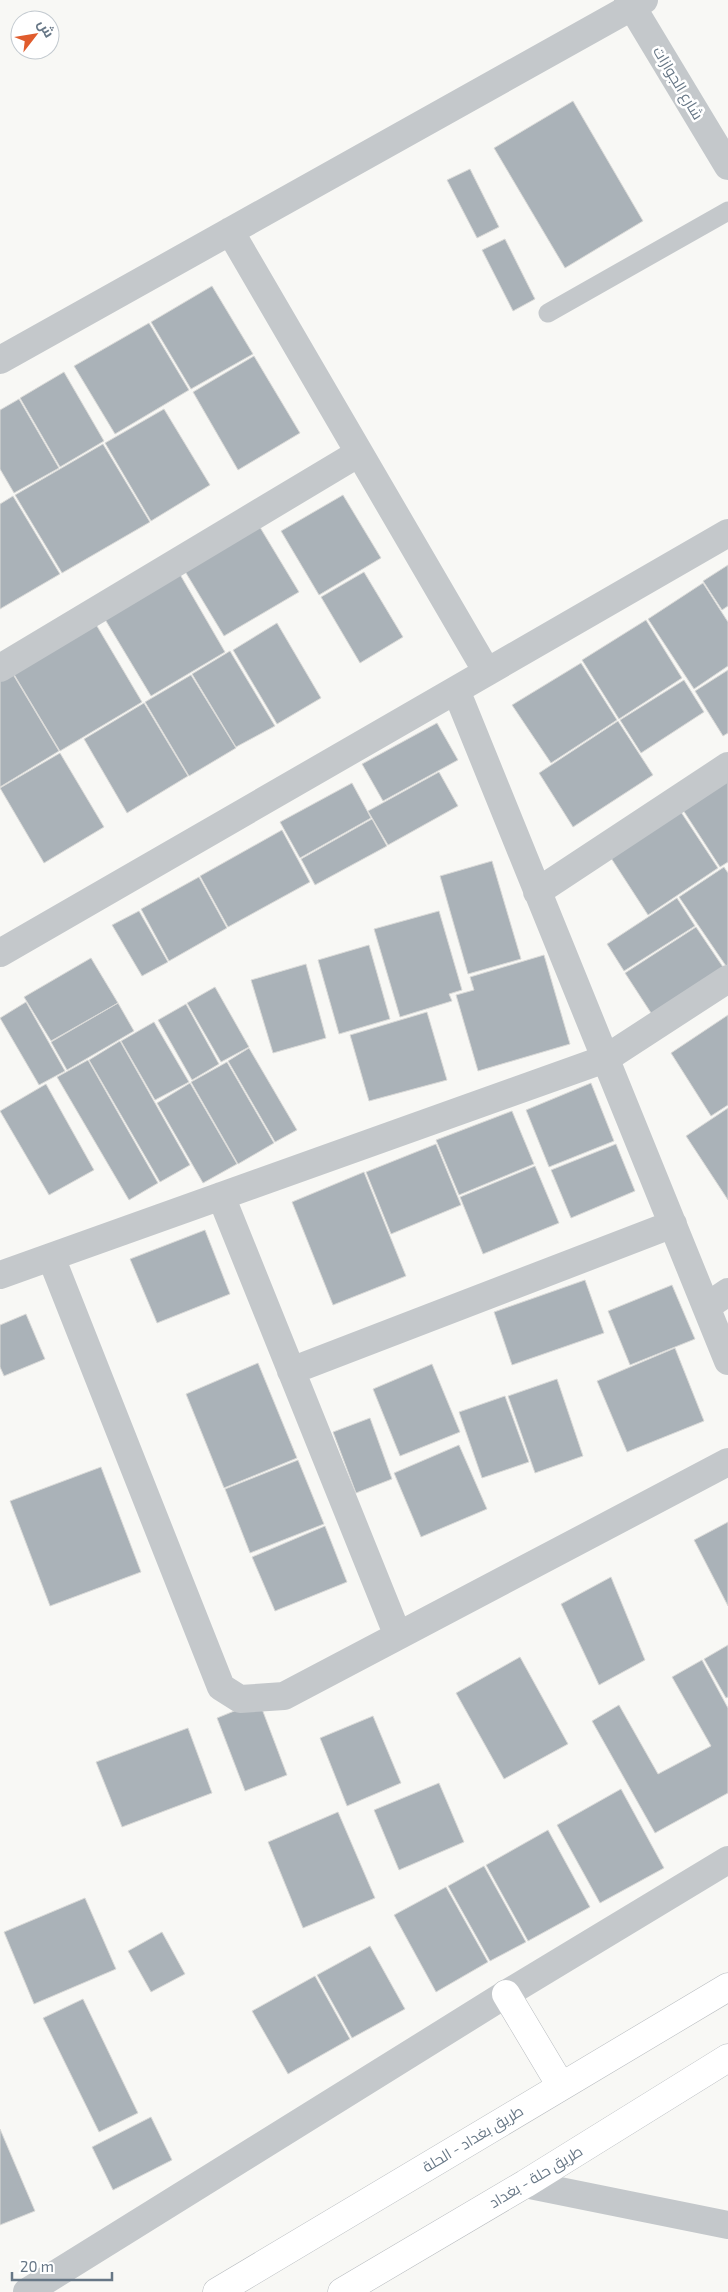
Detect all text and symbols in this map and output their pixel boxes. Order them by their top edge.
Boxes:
north arrow [10,10,60,60]
text: ش [34,16,59,41]
street label: شارع الجوازات [647,43,708,124]
street label: طريق بغداد - الحلة [419,2101,527,2177]
street label: طريق حلة - بغداد [486,2141,586,2213]
scale bar [12,2250,112,2282]
text: 20 m [20,2257,54,2275]

